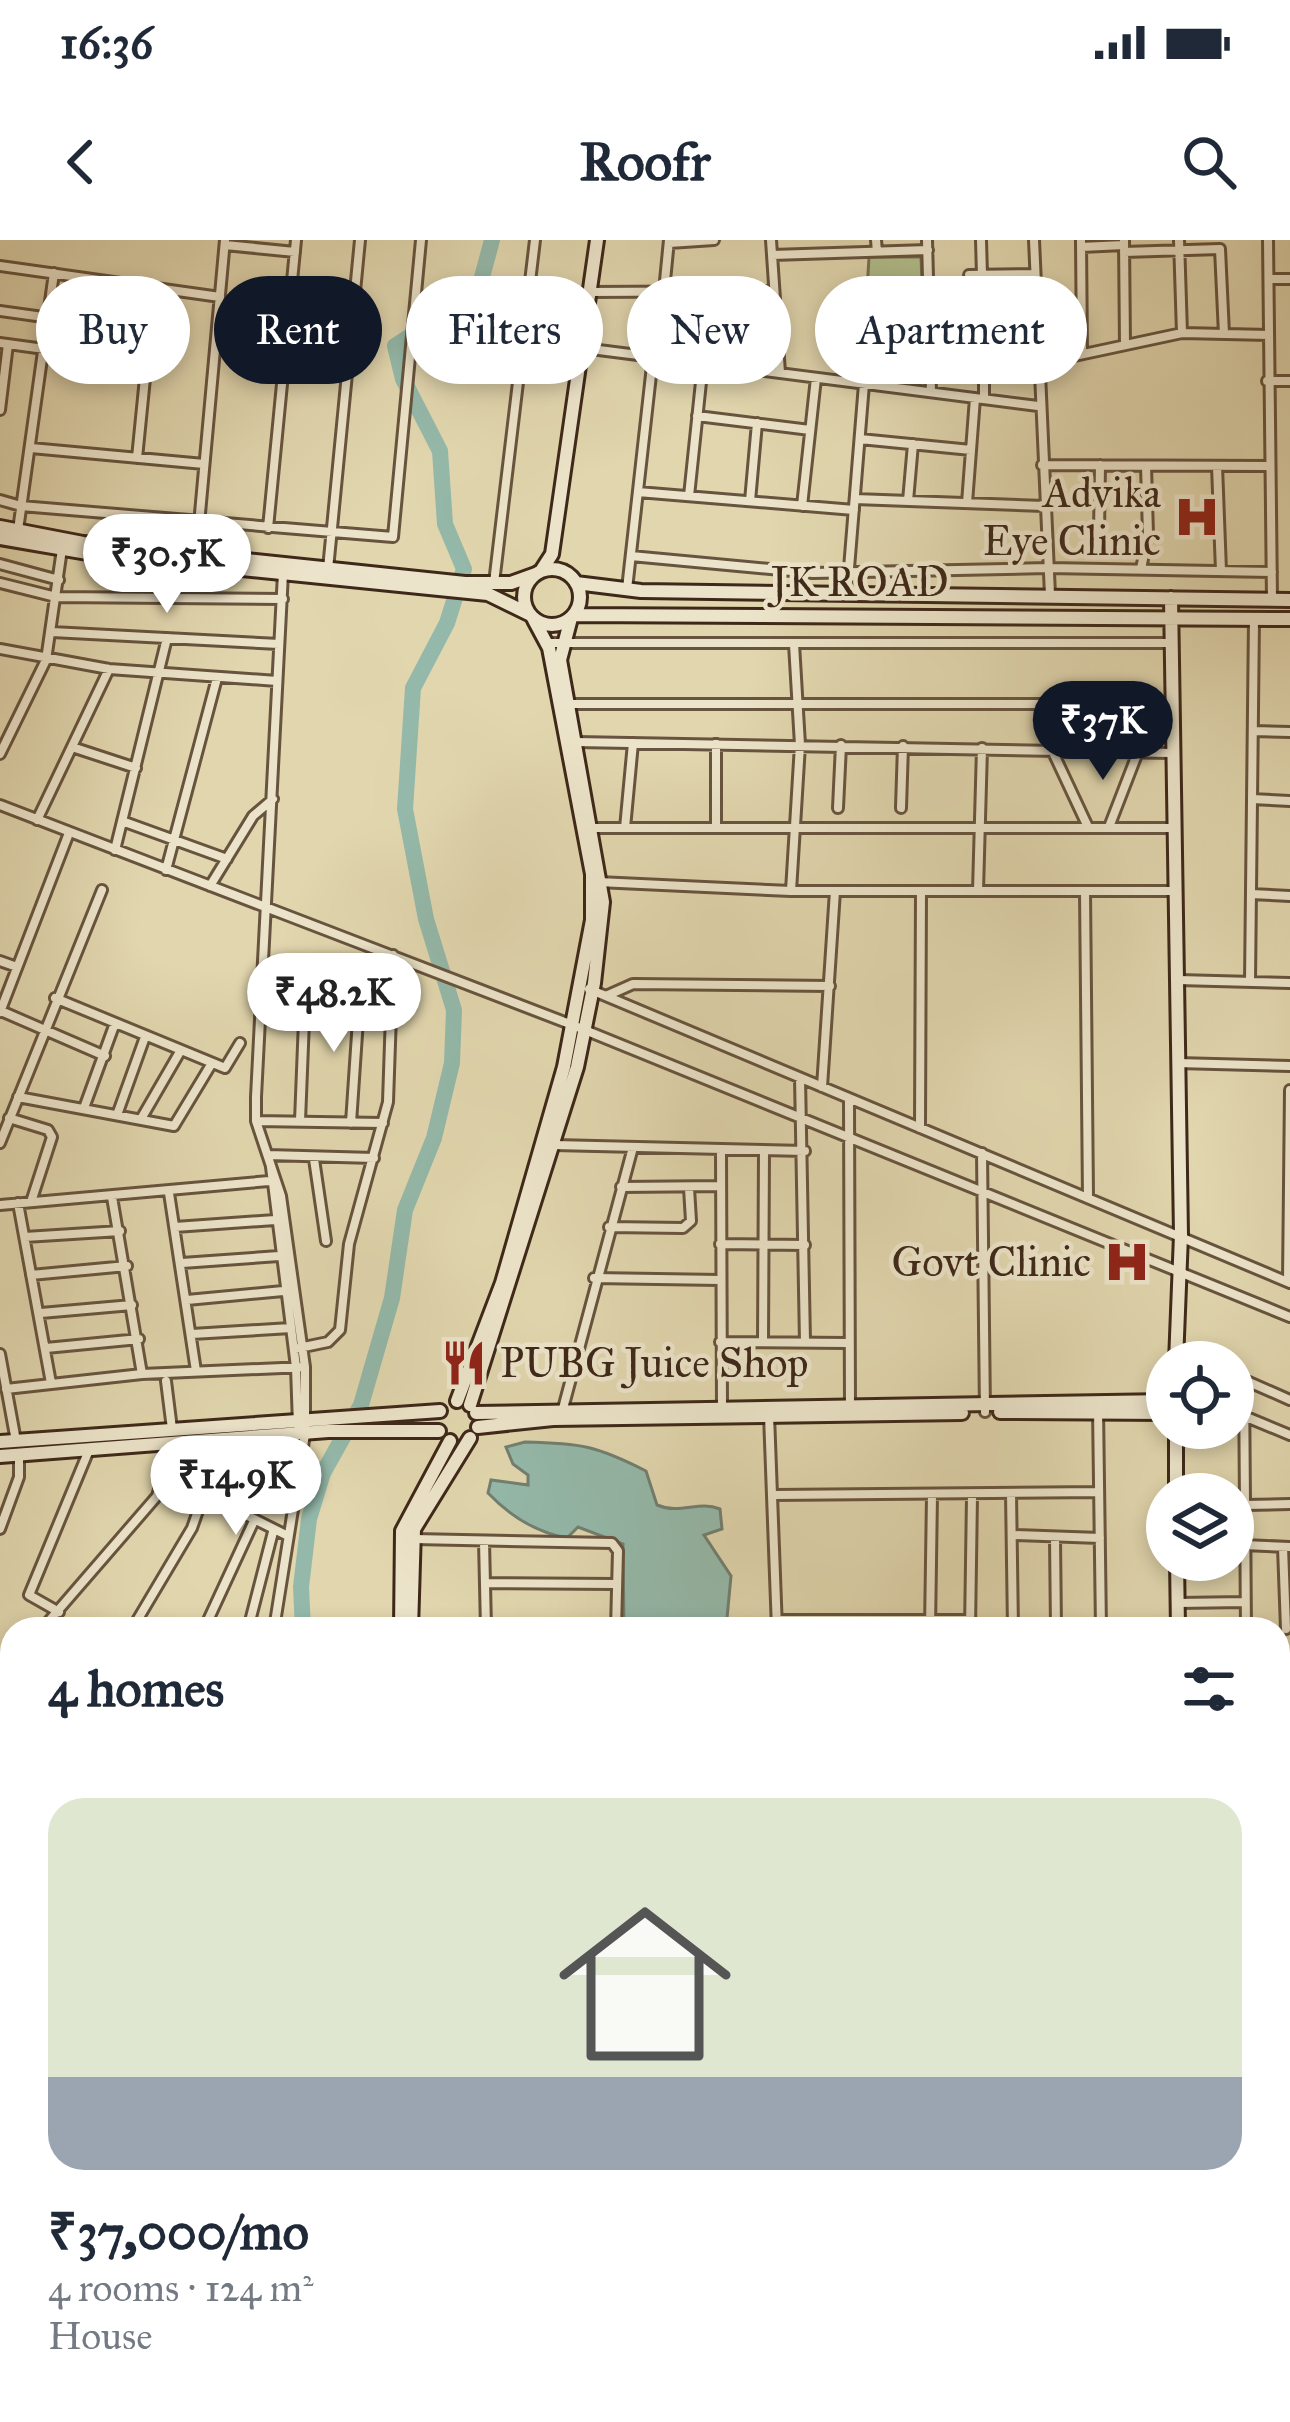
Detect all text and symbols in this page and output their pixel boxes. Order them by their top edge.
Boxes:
text: 16:36 [60,15,153,70]
icon: back [48,129,114,195]
text: Roofr [579,129,711,195]
icon: search [1176,129,1242,195]
chip: Buy [36,276,190,384]
chip: Rent [214,276,382,384]
chip: Filters [406,276,603,384]
chip: New [627,276,791,384]
chip: Apartment [815,276,1087,384]
place label: Advika Eye Clinic [983,467,1161,567]
hospital icon: Advika Eye Clinic [1172,492,1222,542]
pin: ₹30.5K [69,514,265,616]
text: ₹30.5K [110,529,224,577]
street label: JK ROAD [767,556,949,608]
pin: ₹37K [1032,681,1174,783]
text: ₹37K [1060,696,1146,744]
pin: ₹48.2K [236,953,432,1055]
text: ₹48.2K [274,968,394,1016]
place label: Govt Clinic [892,1236,1091,1288]
hospital icon: Govt Clinic [1102,1237,1152,1287]
place label: PUBG Juice Shop [500,1337,809,1389]
restaurant icon: PUBG Juice Shop [439,1338,489,1388]
map controls [1146,1341,1254,1581]
button: locate [1146,1341,1254,1449]
pin: ₹14.9K [138,1436,334,1538]
text: ₹14.9K [177,1451,295,1499]
button: layers [1146,1473,1254,1581]
icon: filters [1176,1656,1242,1722]
text: 4 homes [48,1658,224,1720]
icon: home [537,1876,753,2092]
text: ₹37,000/mo [48,2201,309,2263]
text: 4 rooms · 124 m² [48,2264,314,2312]
text: House [48,2312,152,2360]

